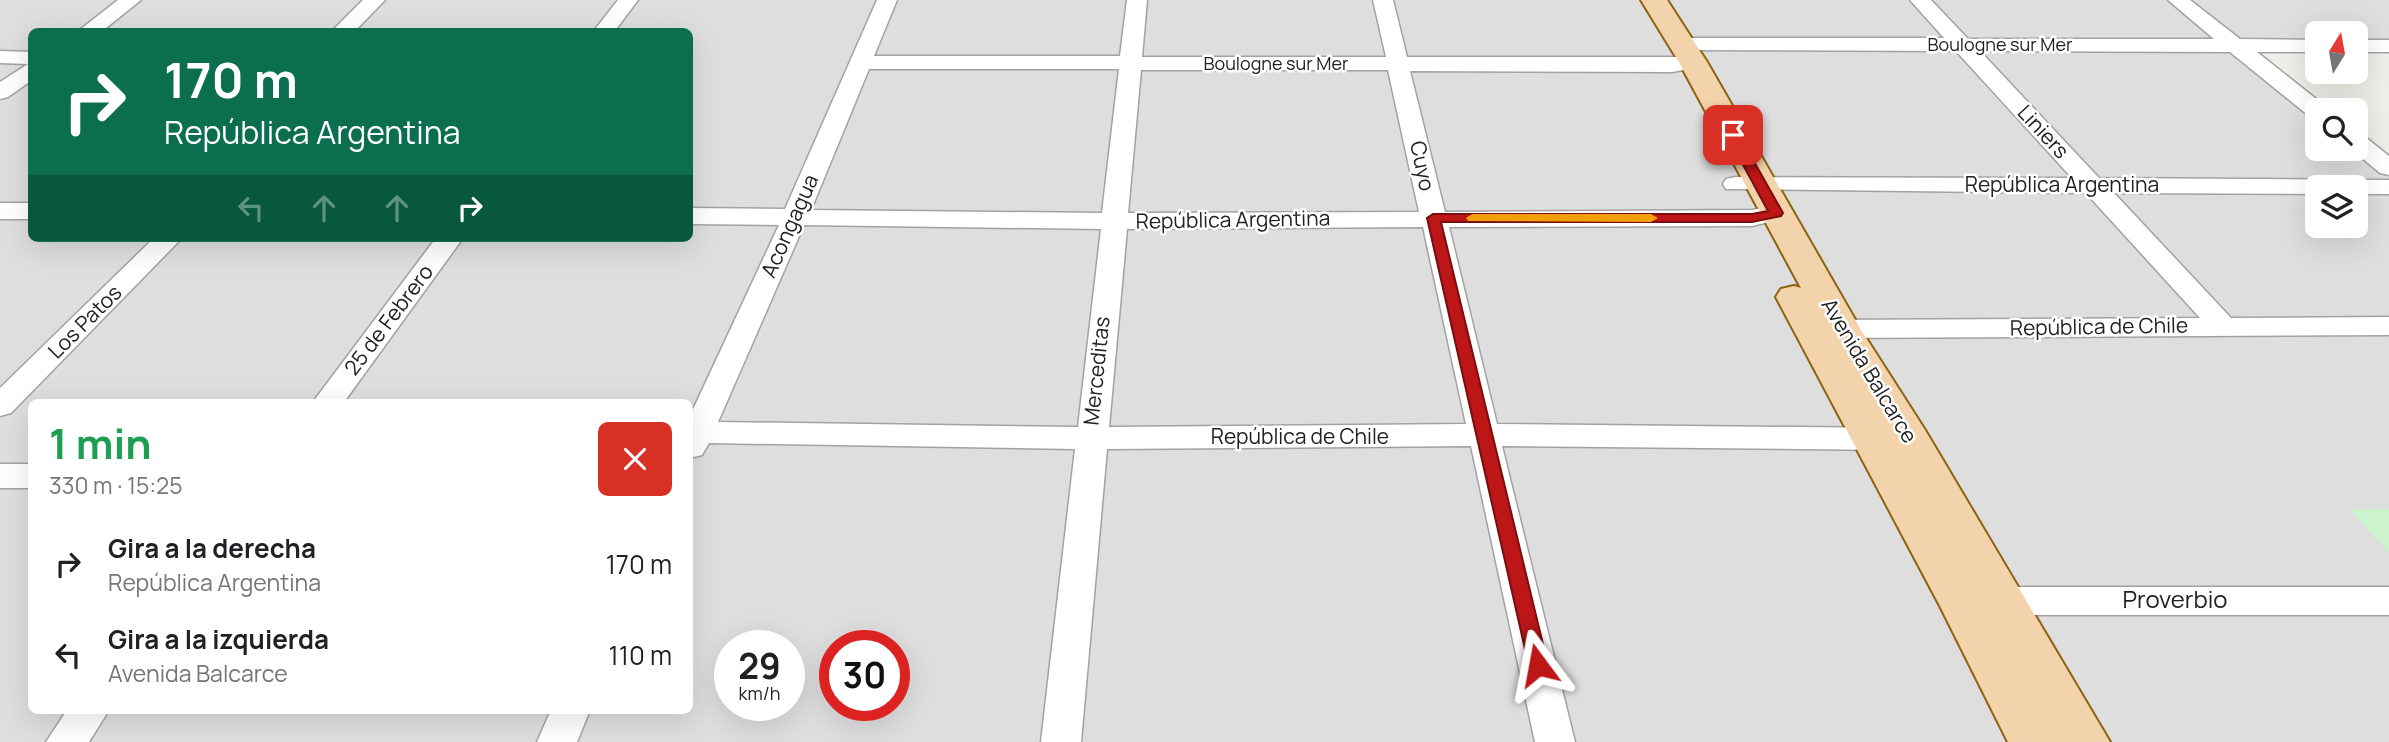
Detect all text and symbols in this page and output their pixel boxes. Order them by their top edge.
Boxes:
north arrow [2305,21,2368,84]
map controls [2305,21,2368,238]
street label: Boulogne sur Mer [1927,32,2073,56]
text: 170 m [164,46,298,113]
street label: Boulogne sur Mer [1203,51,1349,75]
icon: right [49,56,140,147]
button: search [2305,98,2368,161]
street label: Liniers [2012,99,2076,164]
pin [1703,105,1763,165]
text: República Argentina [164,110,460,154]
icon: arrive [1714,116,1752,154]
street label: Cuyo [1404,138,1442,193]
street label: Acongagua [754,170,824,282]
street label: República Argentina [1965,170,2159,198]
button: layers [2305,175,2368,238]
icon: left [232,189,270,227]
icon: ahead [305,189,343,227]
icon: ahead [378,189,416,227]
icon: right [451,189,489,227]
street label: República Argentina [1135,203,1330,235]
street label: 25 de Febrero [337,258,439,380]
street label: Los Patos [41,278,127,364]
street label: Avenida Balcarce [1816,293,1924,448]
street label: República de Chile [2010,310,2188,342]
street label: Merceditas [1076,315,1116,427]
text: 1 min [49,414,152,472]
button: close [598,422,672,496]
street label: República de Chile [1211,422,1389,450]
text: 330 m · 15:25 [49,469,183,501]
text: Gira a la derecha [108,530,316,566]
icon: right [49,545,87,583]
text: 170 m [606,546,672,582]
text: República Argentina [108,566,321,598]
street label: Proverbio [2122,582,2228,615]
text: Gira a la izquierda [108,621,329,657]
position arrow [1501,628,1575,702]
speed limit sign: 30 [819,630,910,721]
icon: left [49,636,87,674]
text: 110 m [609,637,672,673]
text: 29 [738,642,781,690]
text: Avenida Balcarce [108,657,288,689]
text: km/h [739,681,780,705]

